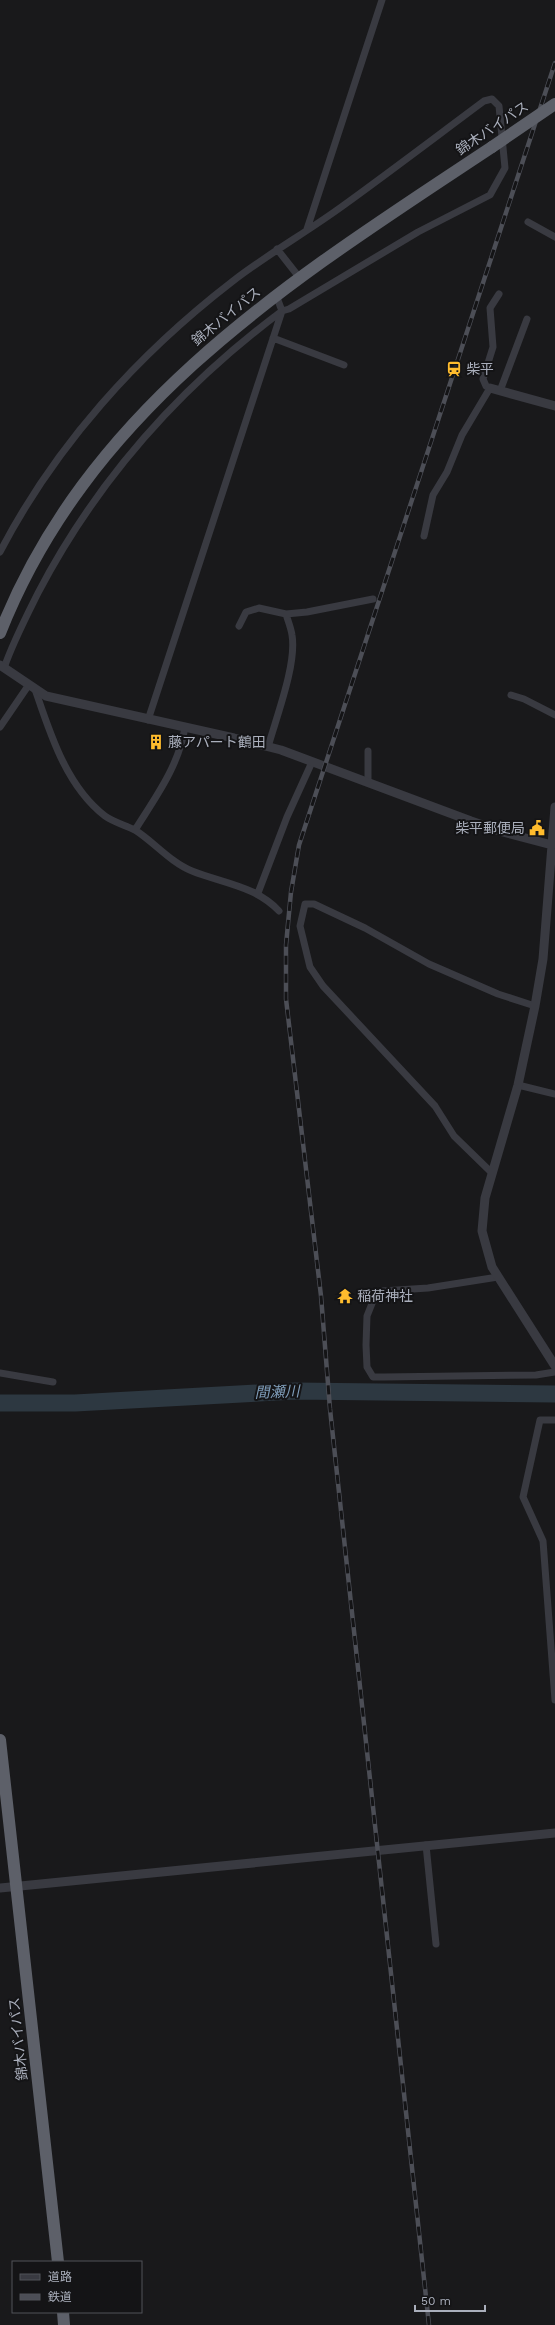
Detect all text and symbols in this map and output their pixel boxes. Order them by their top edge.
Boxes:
street label: 錦木バイパス [453,98,531,158]
street label: 錦木バイパス [188,283,264,349]
station icon: 柴平 [445,360,463,378]
place label: 柴平 [466,361,494,377]
building icon: 藤アパート鶴田 [147,733,165,751]
place label: 藤アパート鶴田 [168,734,266,750]
public building icon: 柴平郵便局 [528,819,546,837]
place label: 柴平郵便局 [455,820,525,836]
temple icon: 稲荷神社 [336,1287,354,1305]
place label: 稲荷神社 [357,1288,413,1304]
water label: 間瀬川 [254,1382,302,1402]
street label: 錦木バイパス [6,1997,30,2081]
legend [12,2261,142,2313]
text: 道路 [48,2270,72,2284]
scale bar [415,2287,485,2313]
text: 鉄道 [48,2290,72,2304]
text: 50 m [421,2294,451,2308]

